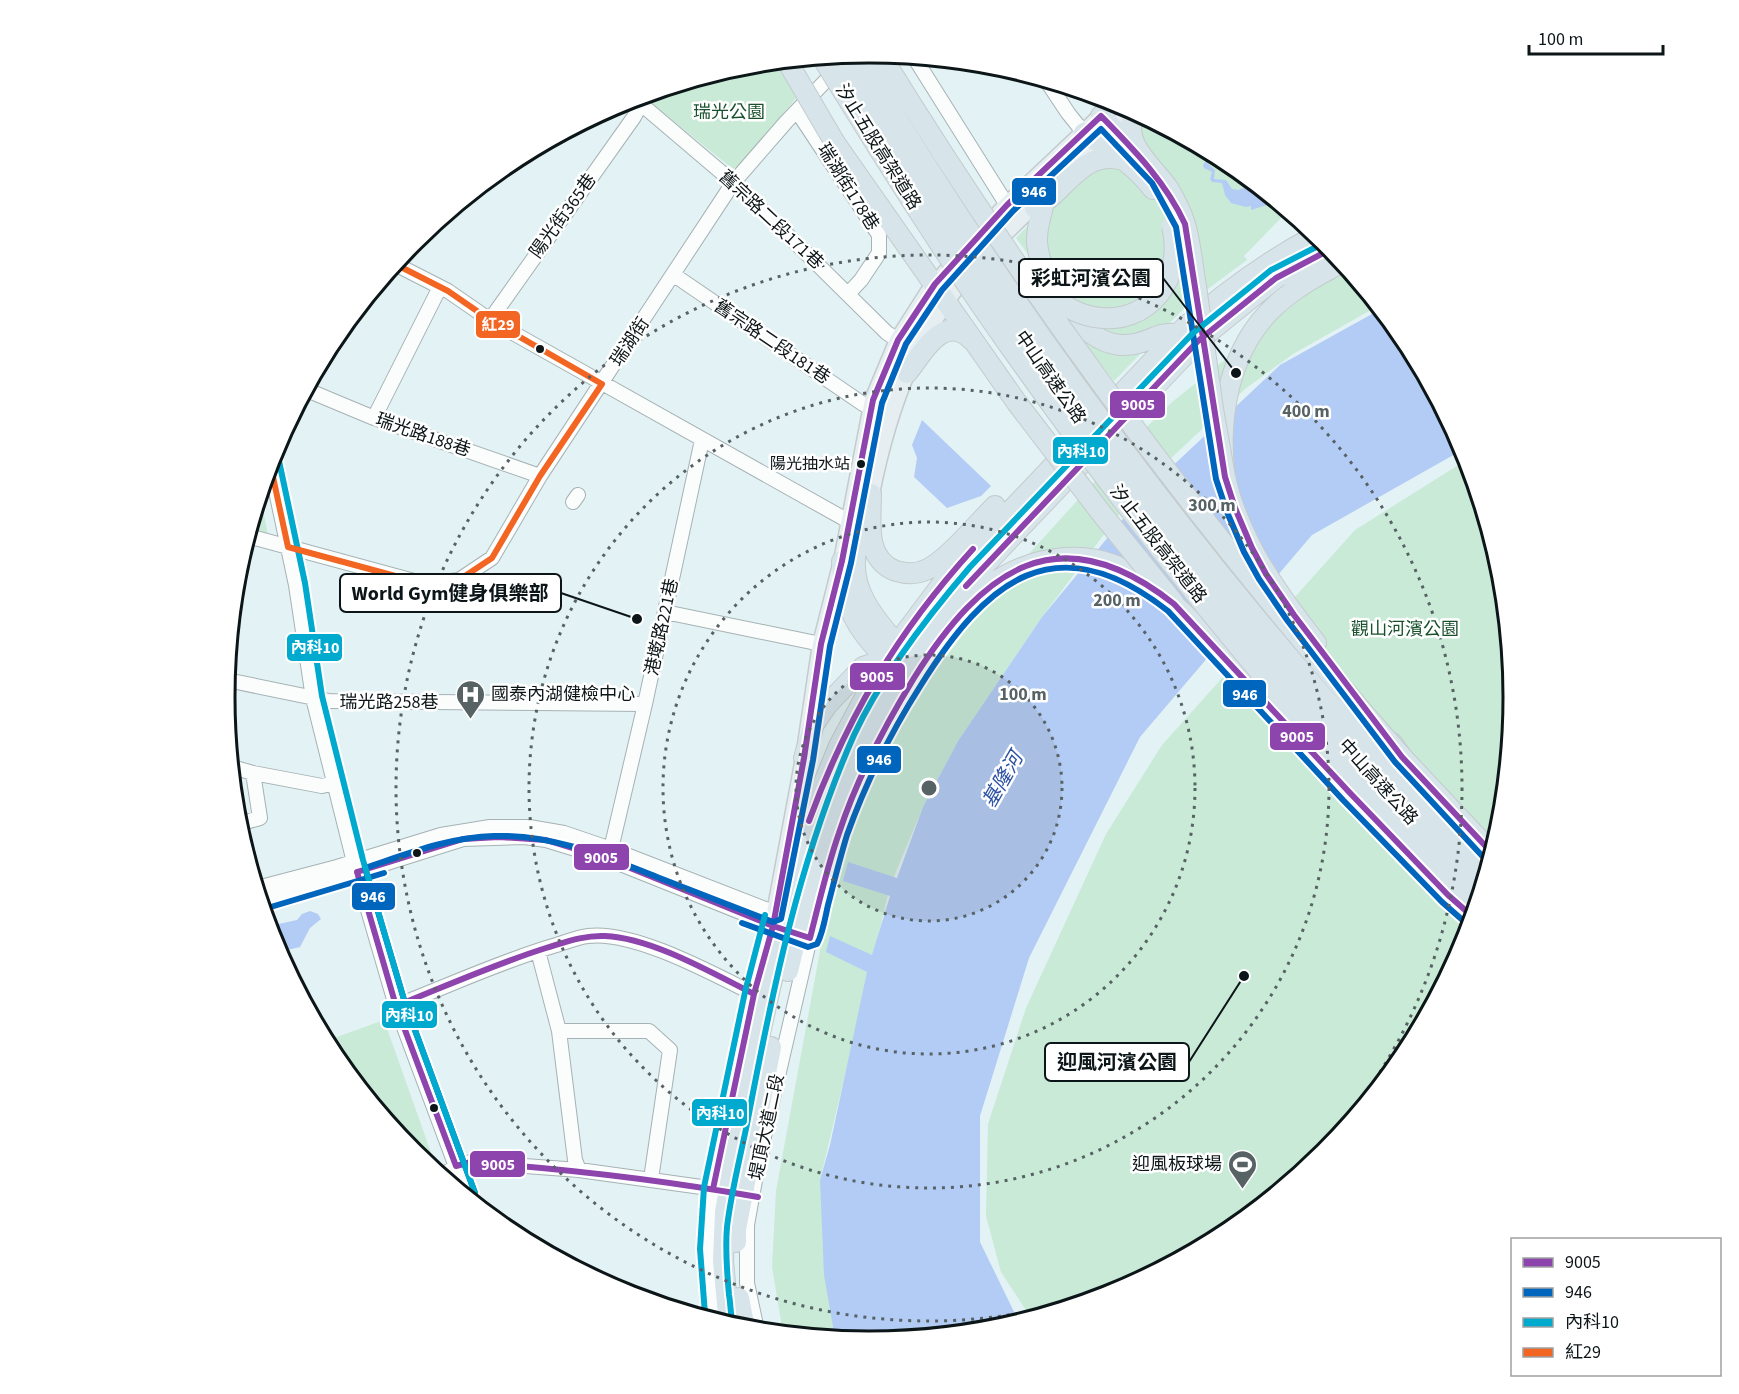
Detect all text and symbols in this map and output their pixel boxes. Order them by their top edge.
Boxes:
scale bar [1529,18,1662,56]
text: 100 m [1538,27,1583,52]
street label: 汐止五股高架道路 [829,79,927,215]
park label: 瑞光公園 [693,100,765,125]
street label: 瑞湖街178巷 [811,138,885,236]
street label: 舊宗路二段171巷 [713,165,829,275]
street label: 陽光街365巷 [524,169,602,263]
line badge: 946 [1011,177,1057,206]
text: 946 [1021,181,1047,203]
callout: 彩虹河濱公園 [1019,259,1163,297]
text: 彩虹河濱公園 [1031,265,1151,293]
street label: 舊宗路二段181巷 [709,294,835,390]
line badge: 紅29 [475,310,521,339]
street label: 瑞湖街 [605,313,655,371]
text: 紅29 [482,314,514,336]
street label: 中山高速公路 [1009,326,1091,428]
unlabelled marker [534,343,546,355]
line badge: 9005 [1109,390,1166,419]
text: 9005 [1121,394,1155,416]
text: 400 m [1282,399,1330,424]
street label: 瑞光路188巷 [372,407,474,463]
line badge: 內科10 [1052,436,1109,465]
text: 內科10 [1057,441,1105,463]
place label: 陽光抽水站 [770,453,850,475]
marker: 陽光抽水站 [855,458,867,470]
street label: 汐止五股高架道路 [1104,480,1212,608]
text: 300 m [1188,493,1236,518]
callout: World Gym健身俱樂部 [340,574,561,612]
street label: 港墘路221巷 [639,576,685,678]
text: World Gym健身俱樂部 [352,580,548,608]
text: 200 m [1093,588,1141,613]
park label: 觀山河濱公園 [1351,617,1459,642]
line badge: 內科10 [286,633,343,662]
text: 內科10 [291,637,339,659]
line badge: 9005 [849,662,906,691]
text: 9005 [860,666,894,688]
hospital icon: 國泰內湖健檢中心 [454,678,486,720]
line badge: 946 [1222,679,1267,708]
place label: 國泰內湖健檢中心 [491,682,635,707]
text: 100 m [999,682,1047,707]
text: 946 [1232,684,1258,706]
street label: 瑞光路258巷 [340,690,438,715]
line badge: 9005 [1269,722,1326,751]
text: 9005 [1280,726,1314,748]
street label: 中山高速公路 [1333,734,1423,830]
water label: 基隆河 [976,744,1032,813]
line badge: 946 [856,745,902,774]
text: 946 [866,749,892,771]
centre of rings [919,778,939,798]
line badge: 9005 [573,843,630,871]
unlabelled marker [411,847,423,859]
text: 9005 [584,847,618,869]
line badge: 946 [351,882,396,911]
text: 946 [360,886,386,908]
line badge: 內科10 [381,1000,438,1029]
text: 內科10 [385,1005,433,1027]
callout: 迎風河濱公園 [1045,1043,1189,1081]
text: 迎風河濱公園 [1057,1049,1177,1077]
street label: 堤頂大道二段 [744,1072,790,1182]
line badge: 內科10 [691,1098,748,1127]
unlabelled marker [428,1102,440,1114]
text: 內科10 [696,1103,744,1125]
sports icon: 迎風板球場 [1227,1148,1259,1190]
line badge: 9005 [469,1150,526,1178]
place label: 迎風板球場 [1132,1152,1222,1177]
text: 9005 [481,1154,515,1176]
legend [1511,1238,1721,1376]
text: 9005 [1565,1250,1601,1275]
text: 946 [1565,1280,1592,1305]
text: 內科10 [1565,1310,1619,1335]
text: 紅29 [1565,1340,1601,1365]

